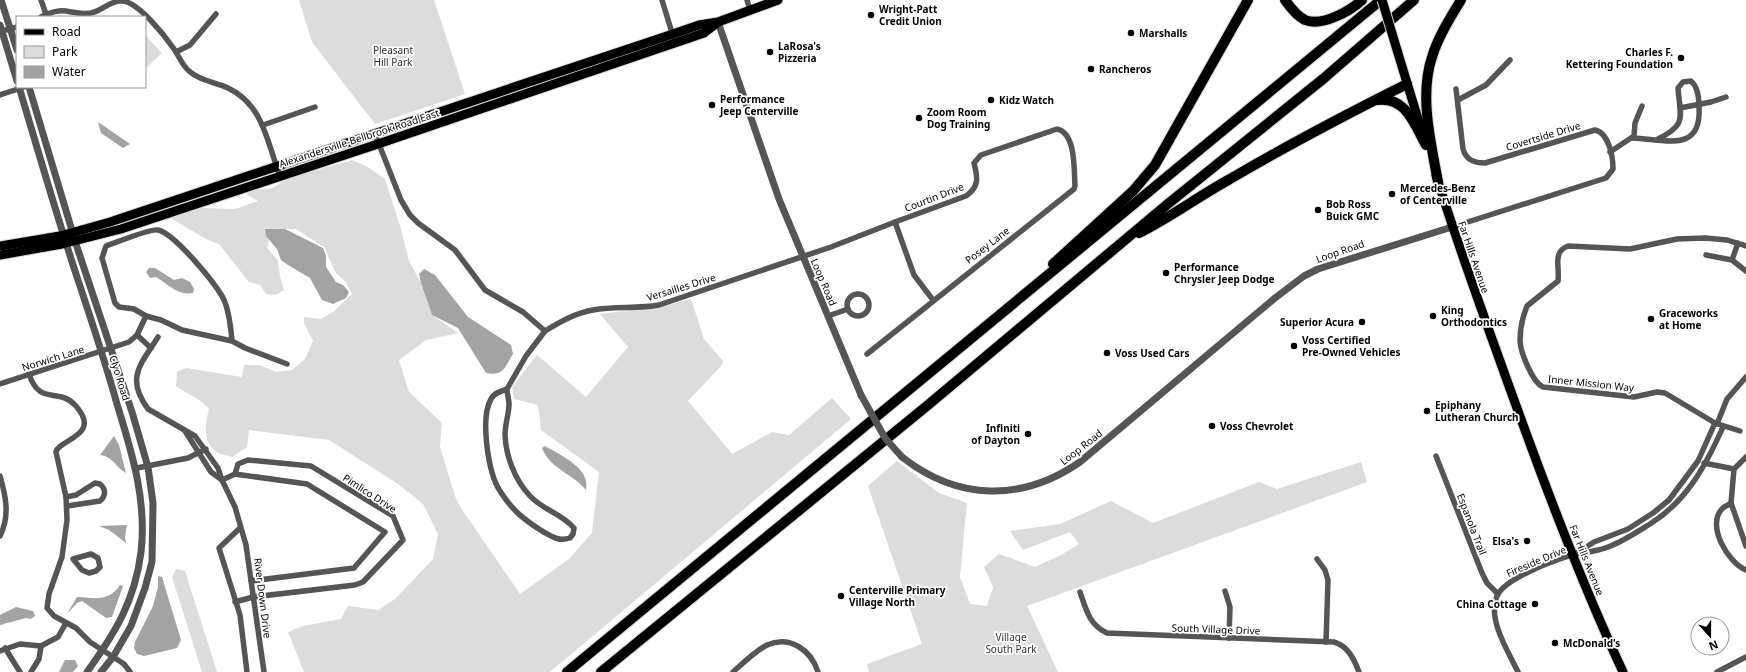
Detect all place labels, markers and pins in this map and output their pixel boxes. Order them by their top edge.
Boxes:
place label: Wright-Patt Credit Union [879,2,942,28]
marker: Wright-Patt Credit Union [866,10,876,20]
place label: Marshalls [1139,26,1187,40]
marker: Marshalls [1126,28,1136,38]
place label: LaRosa's Pizzeria [778,39,821,65]
place label: Charles F. Kettering Foundation [1566,45,1673,71]
marker: LaRosa's Pizzeria [765,47,775,57]
marker: Charles F. Kettering Foundation [1676,53,1686,63]
place label: Rancheros [1099,62,1151,76]
marker: Rancheros [1086,64,1096,74]
place label: Performance Jeep Centerville [719,92,798,118]
place label: Kidz Watch [999,93,1054,107]
marker: Kidz Watch [986,95,996,105]
marker: Performance Jeep Centerville [707,100,717,110]
place label: Zoom Room Dog Training [927,105,990,131]
marker: Zoom Room Dog Training [914,113,924,123]
place label: Mercedes-Benz of Centerville [1400,181,1475,207]
marker: Mercedes-Benz of Centerville [1387,189,1397,199]
place label: Bob Ross Buick GMC [1326,197,1380,223]
marker: Bob Ross Buick GMC [1313,205,1323,215]
place label: Performance Chrysler Jeep Dodge [1174,260,1275,286]
marker: Performance Chrysler Jeep Dodge [1161,268,1171,278]
place label: King Orthodontics [1441,303,1507,329]
place label: Graceworks at Home [1659,306,1718,332]
marker: King Orthodontics [1428,311,1438,321]
marker: Graceworks at Home [1646,314,1656,324]
place label: Superior Acura [1280,315,1354,329]
marker: Superior Acura [1357,317,1367,327]
place label: Voss Certified Pre-Owned Vehicles [1302,333,1400,359]
marker: Voss Certified Pre-Owned Vehicles [1289,341,1299,351]
place label: Voss Used Cars [1115,346,1190,360]
marker: Voss Used Cars [1102,348,1112,358]
place label: Epiphany Lutheran Church [1435,398,1519,424]
marker: Epiphany Lutheran Church [1422,406,1432,416]
place label: Voss Chevrolet [1220,419,1294,433]
place label: Infiniti of Dayton [971,421,1020,447]
marker: Voss Chevrolet [1207,421,1217,431]
marker: Infiniti of Dayton [1023,429,1033,439]
place label: Elsa's [1492,534,1519,548]
marker: Elsa's [1522,536,1532,546]
place label: Centerville Primary Village North [849,583,946,609]
marker: Centerville Primary Village North [836,591,846,601]
place label: China Cottage [1456,597,1527,611]
marker: China Cottage [1530,599,1540,609]
place label: McDonald's [1563,636,1620,650]
marker: McDonald's [1550,638,1560,648]

